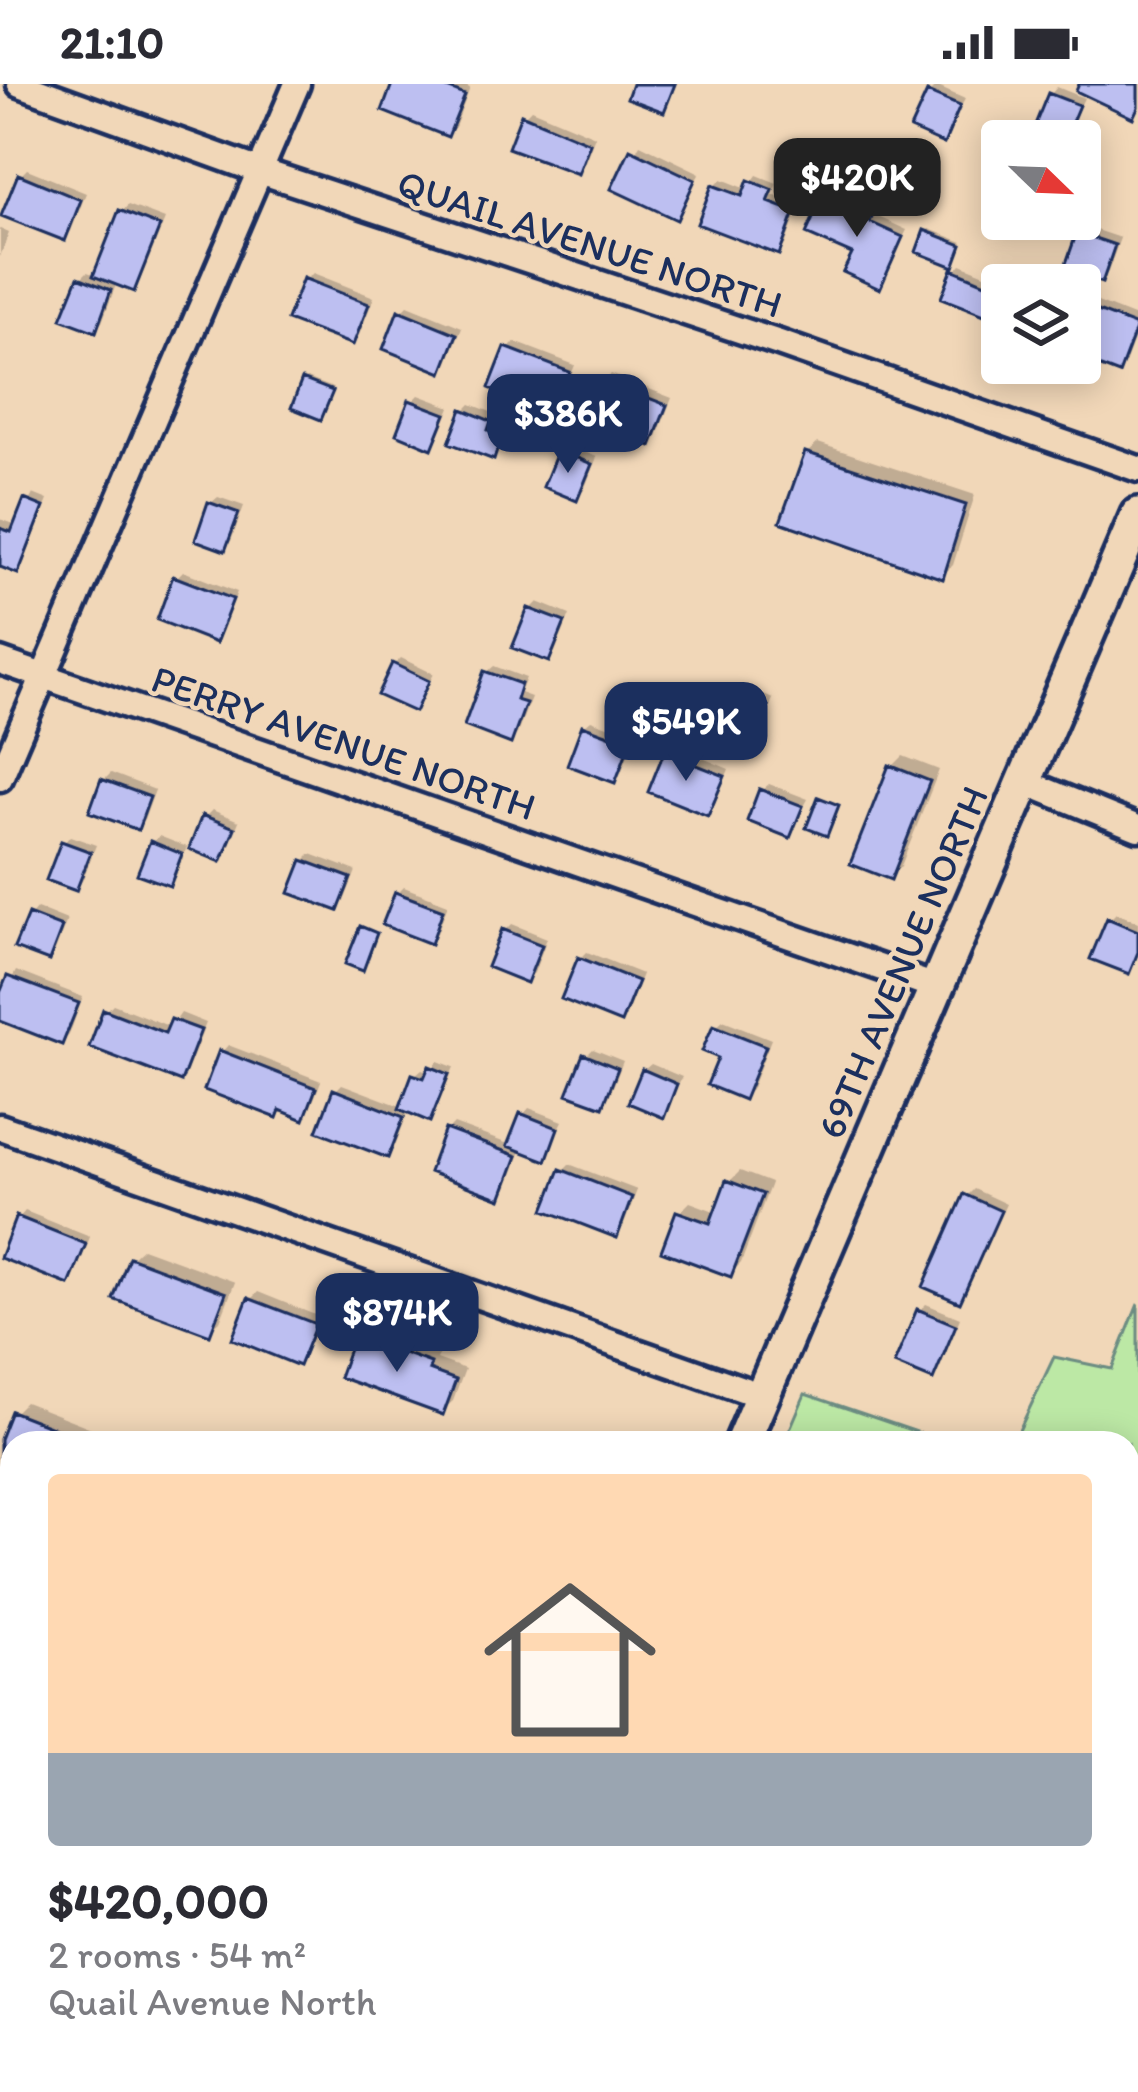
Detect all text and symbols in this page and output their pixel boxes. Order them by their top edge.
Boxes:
text: 21:10 [60,15,164,69]
north arrow [981,120,1101,240]
map controls [981,120,1101,384]
pin: $420K [773,138,941,240]
text: $420K [801,153,913,200]
street label: QUAIL AVENUE NORTH [392,159,788,328]
button: layers [981,264,1101,384]
pin: $386K [484,374,652,476]
text: $386K [514,389,622,436]
street label: PERRY AVENUE NORTH [146,655,542,830]
pin: $549K [602,682,770,784]
text: $549K [631,697,741,744]
street label: 69TH AVENUE NORTH [807,779,998,1145]
pin: $874K [313,1273,481,1375]
text: $874K [343,1288,451,1335]
icon: home [462,1552,678,1768]
text: $420,000 [48,1870,269,1931]
text: 2 rooms · 54 m² [48,1931,306,1978]
text: Quail Avenue North [48,1978,376,2025]

